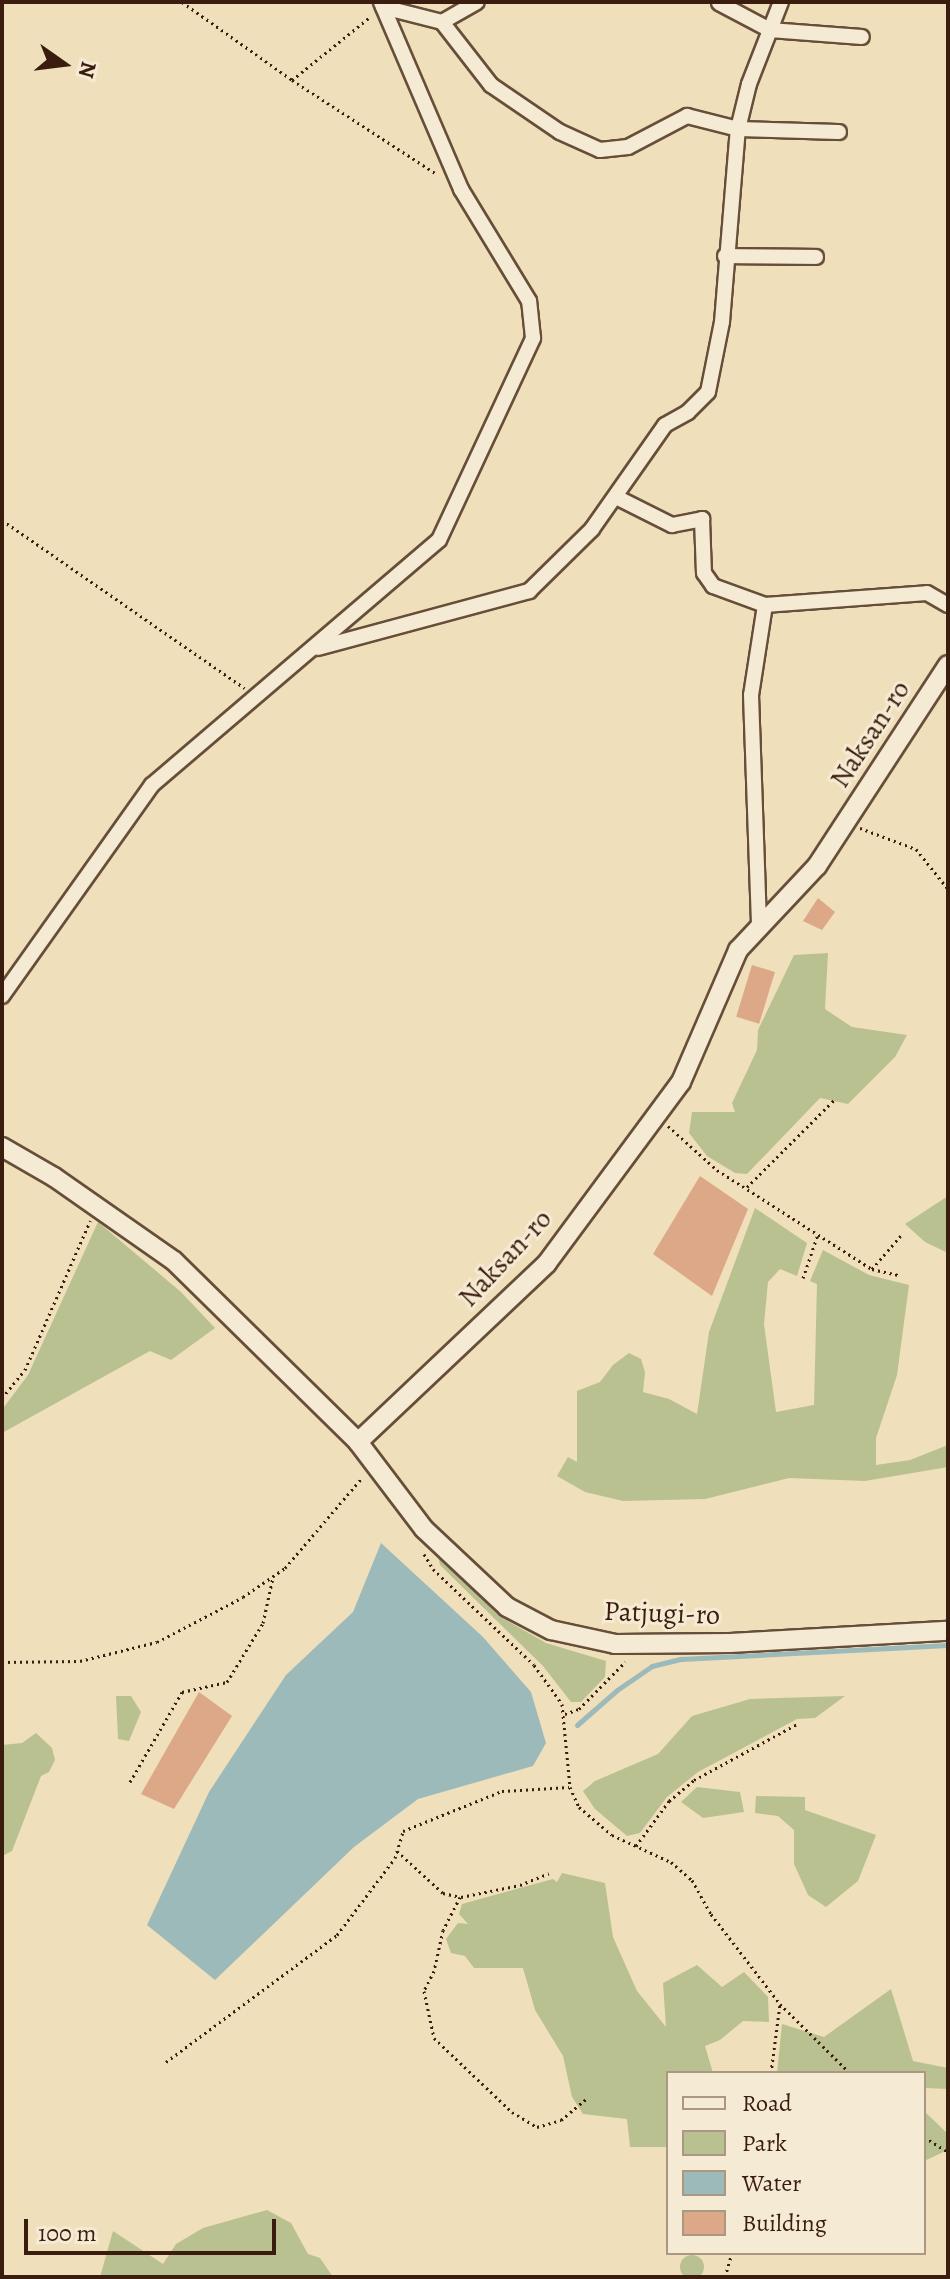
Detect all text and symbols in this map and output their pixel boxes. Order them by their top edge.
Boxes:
north arrow [24,24,104,104]
text: N [71,58,104,81]
street label: Naksan-ro [823,674,917,794]
street label: Naksan-ro [451,1202,559,1314]
street label: Patjugi-ro [603,1594,721,1632]
legend [666,2071,926,2255]
text: Road [742,2087,792,2119]
text: Park [742,2127,787,2159]
text: Water [742,2167,802,2199]
scale bar [28,2203,280,2253]
text: Building [742,2207,827,2239]
text: 100 m [38,2217,97,2249]

